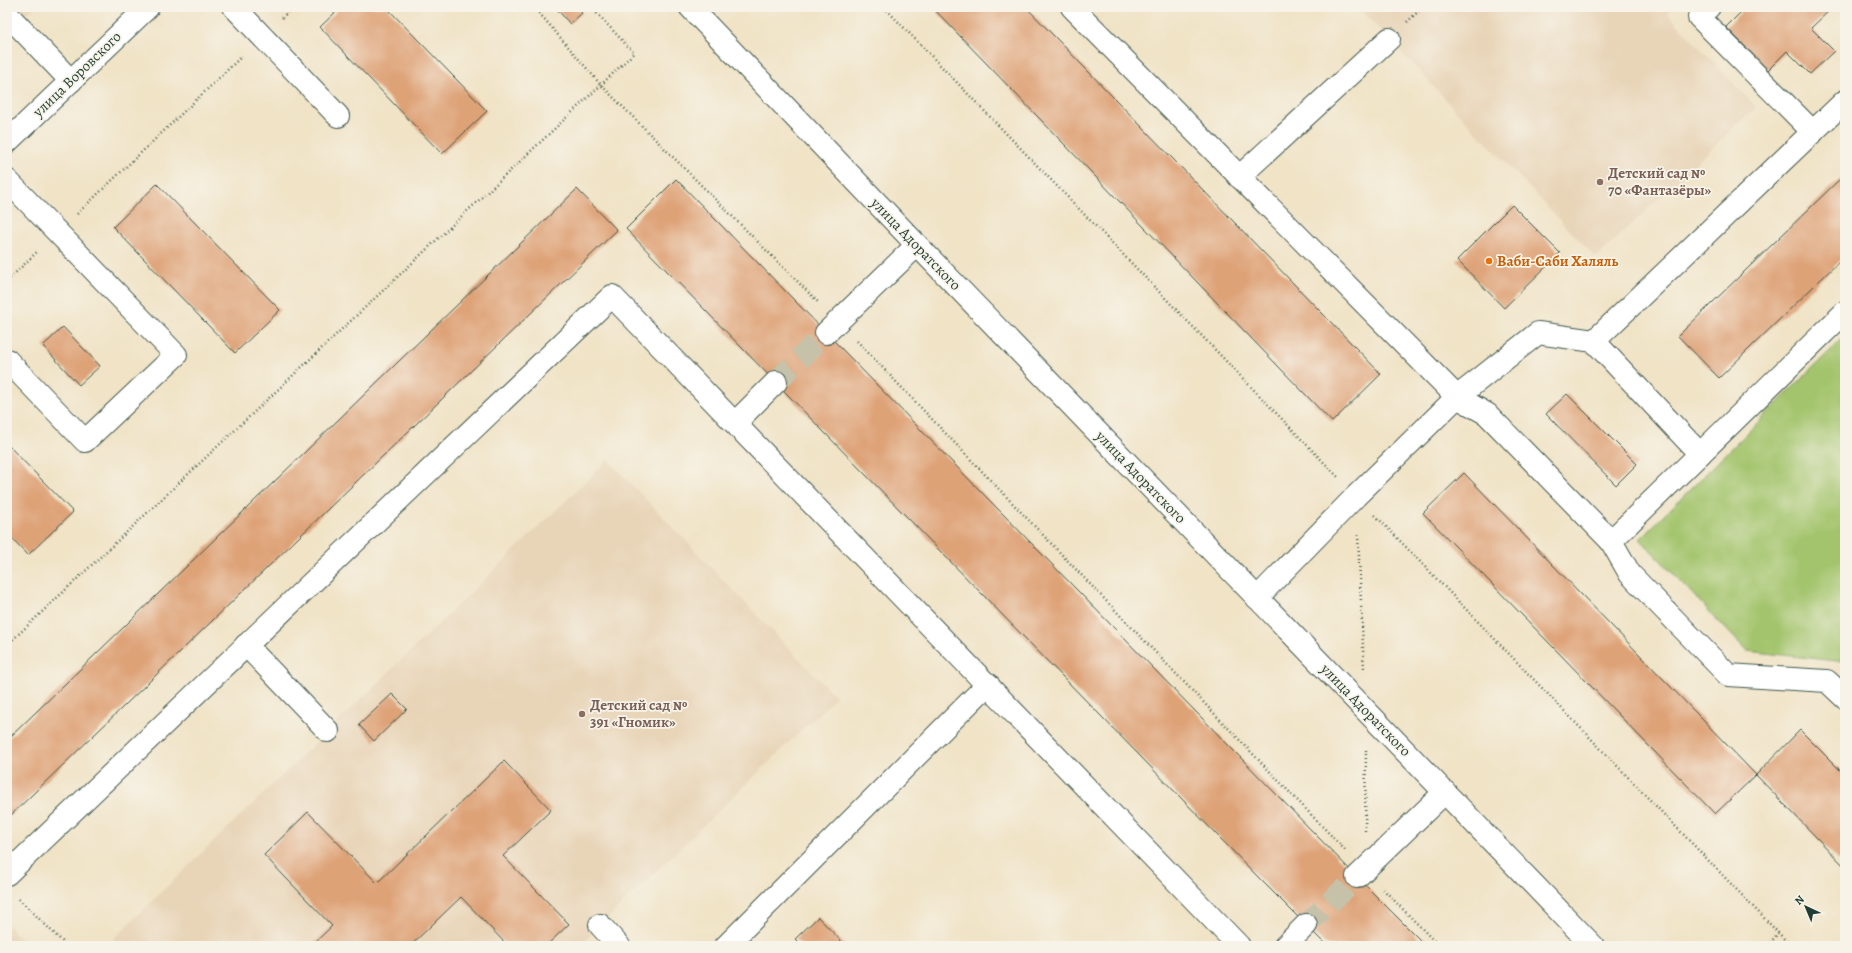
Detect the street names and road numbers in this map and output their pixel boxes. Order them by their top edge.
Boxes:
street label: улица Воровского [28,27,126,122]
street label: улица Адоратского [866,192,966,295]
street label: улица Адоратского [1091,425,1191,528]
street label: улица Адоратского [1316,658,1416,761]

